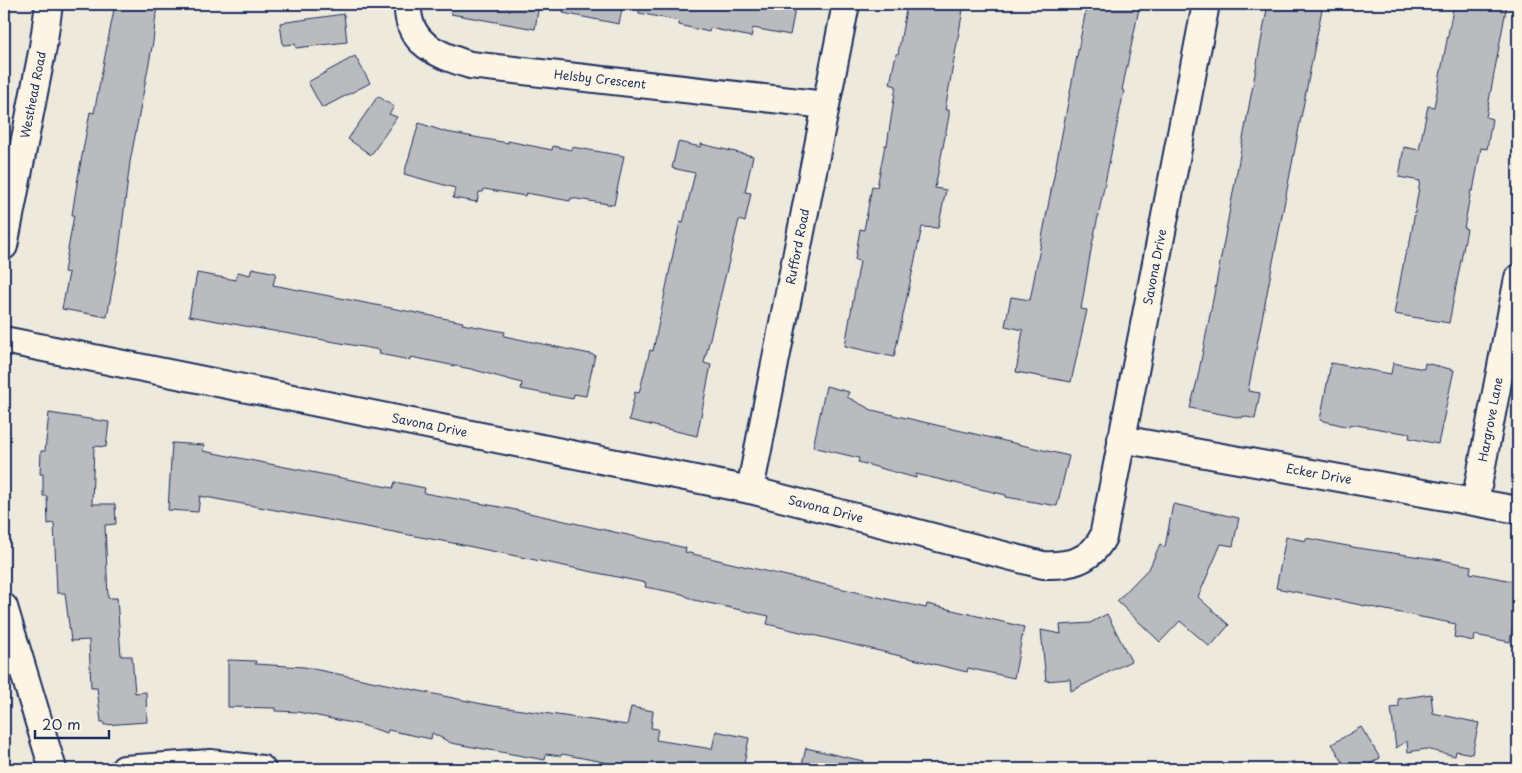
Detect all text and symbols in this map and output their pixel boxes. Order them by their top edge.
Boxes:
street label: Westhead Road [15,50,50,140]
street label: Helsby Crescent [553,64,647,93]
street label: Rufford Road [781,207,813,286]
street label: Savona Drive [1138,227,1170,306]
street label: Hargrove Lane [1473,375,1507,463]
street label: Savona Drive [390,408,469,441]
street label: Ecker Drive [1285,459,1353,488]
street label: Savona Drive [786,490,865,527]
scale bar [35,708,109,740]
text: 20 m [42,712,81,735]

